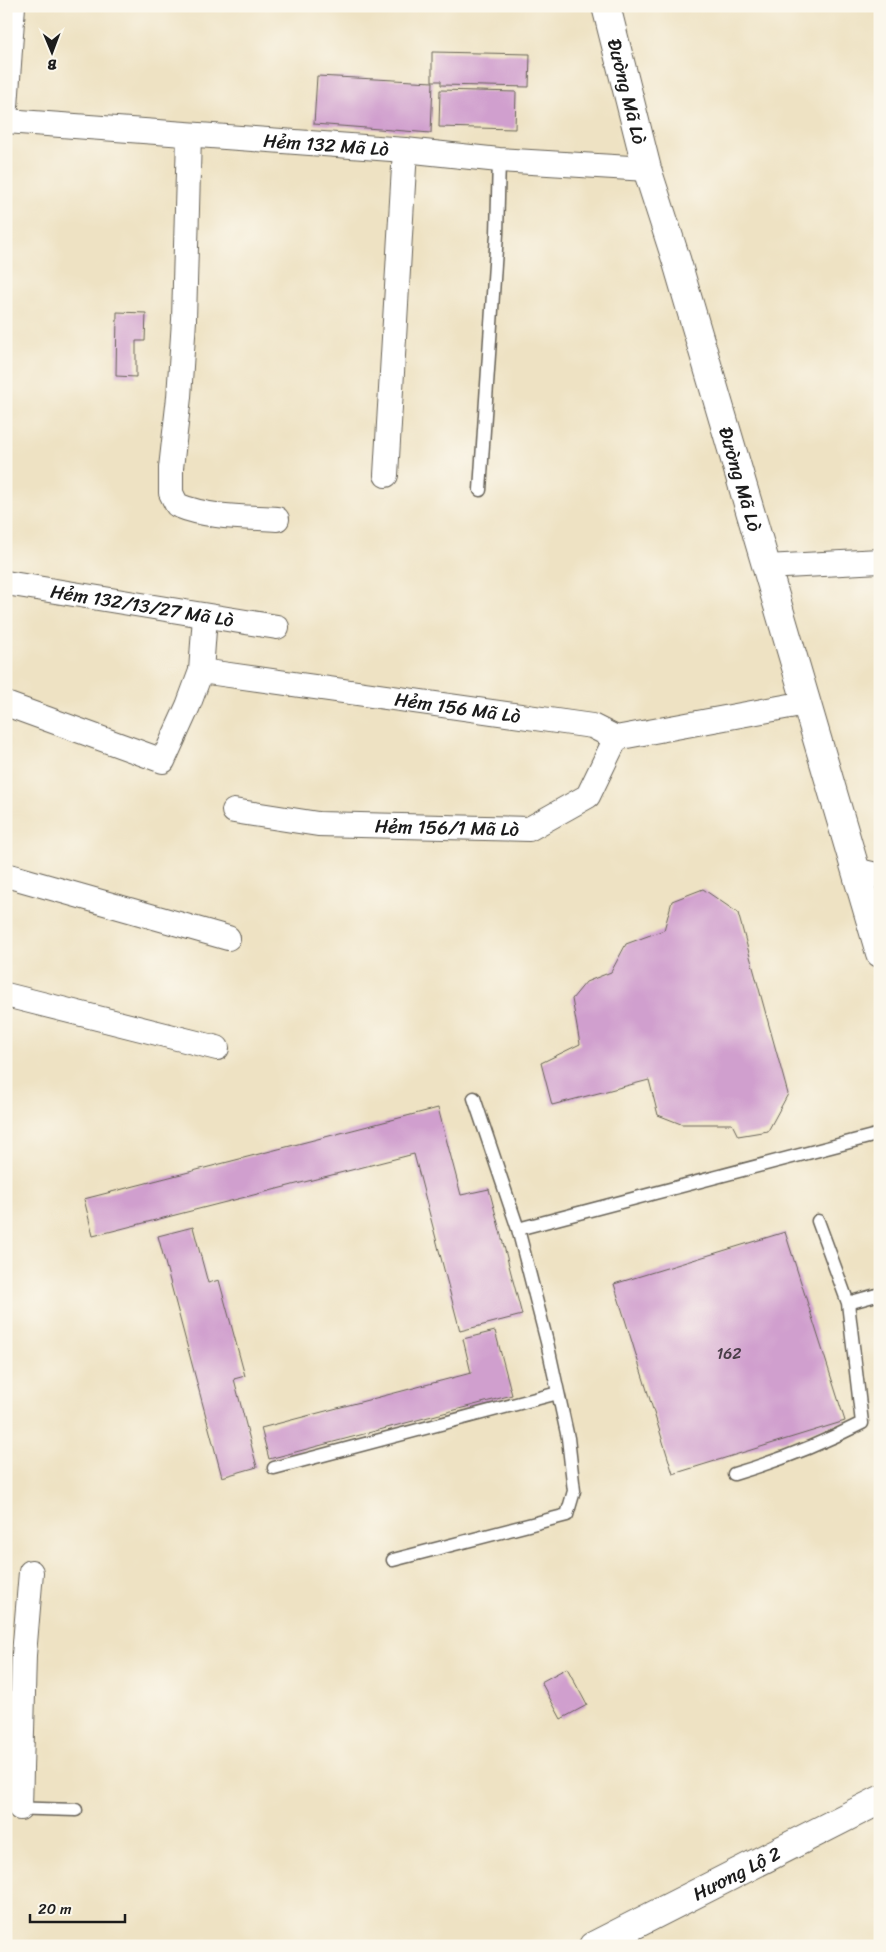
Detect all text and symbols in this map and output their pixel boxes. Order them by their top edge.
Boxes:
north arrow [28,28,78,78]
street label: Đường Mã Lò [598,35,657,148]
text: B [47,52,57,77]
street label: Hẻm 132 Mã Lò [262,123,390,165]
street label: Đường Mã Lò [710,423,772,536]
street label: Hẻm 132/13/27 Mã Lò [48,574,237,636]
street label: Hẻm 156 Mã Lò [393,682,523,732]
street label: Hẻm 156/1 Mã Lò [374,809,520,845]
house number: 162 [716,1339,742,1368]
street label: Hương Lộ 2 [686,1837,787,1909]
scale bar [30,1892,125,1924]
text: 20 m [38,1896,72,1922]

